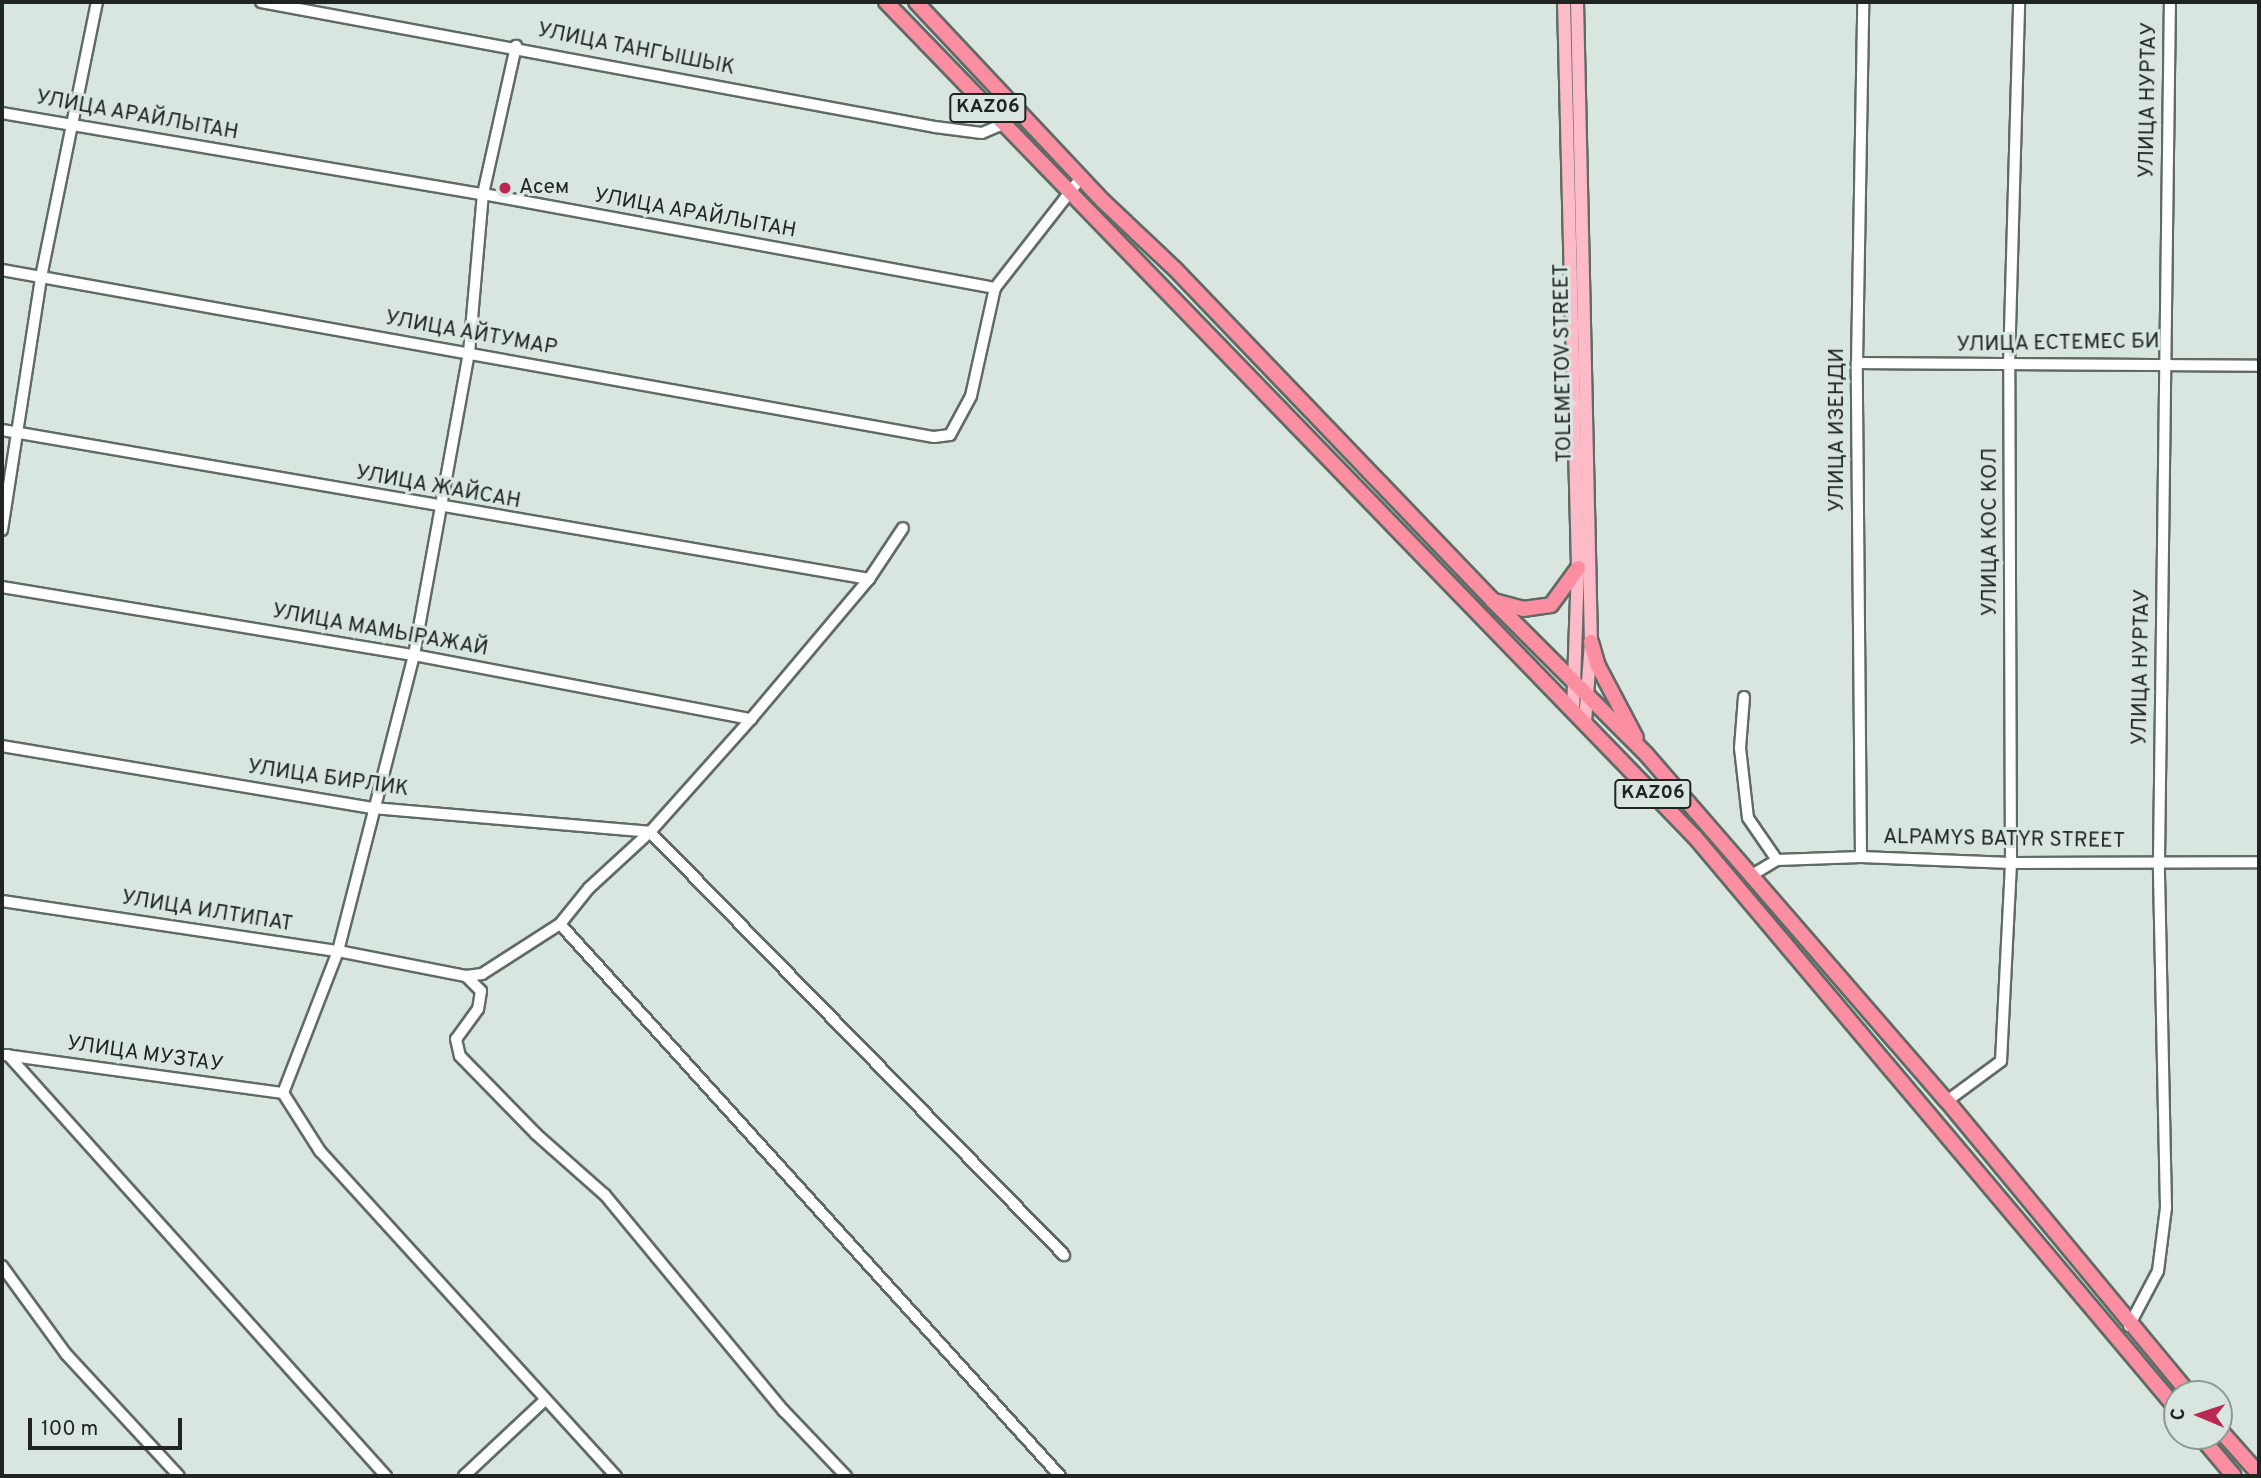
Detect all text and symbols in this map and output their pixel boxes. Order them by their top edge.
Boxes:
street label: УЛИЦА ТАНГЫШЫК [534,18,738,82]
street label: УЛИЦА НУРТАУ [2135,21,2163,179]
street label: УЛИЦА АРАЙЛЫТАН [33,86,241,146]
road number: KАZ06 [948,92,1028,124]
place label: Асем [519,175,569,201]
marker: Асем [497,180,513,196]
street label: УЛИЦА АРАЙЛЫТАН [591,184,799,244]
street label: TOLEMETOV STREET [1550,263,1578,463]
street label: УЛИЦА АЙТУМАР [382,306,560,362]
street label: УЛИЦА ЕСТЕМЕС БИ [1956,330,2160,358]
street label: УЛИЦА ИЗЕНДИ [1825,347,1851,513]
street label: УЛИЦА КОС КОЛ [1978,447,2004,617]
street label: УЛИЦА ЖАЙСАН [353,461,523,515]
street label: УЛИЦА НУРТАУ [2128,588,2156,746]
street label: УЛИЦА МАМЫРАЖАЙ [270,600,490,662]
street label: УЛИЦА БИРЛИК [245,755,411,803]
road number: KАZ06 [1613,778,1693,810]
street label: ALPAMYS BATYR STREET [1883,825,2125,855]
street label: УЛИЦА ИЛТИПАТ [119,886,295,938]
street label: УЛИЦА МУЗТАУ [65,1031,225,1079]
north arrow [2163,1380,2233,1450]
scale bar [32,1404,186,1448]
text: С [2167,1408,2191,1421]
text: 100 m [41,1416,98,1443]

